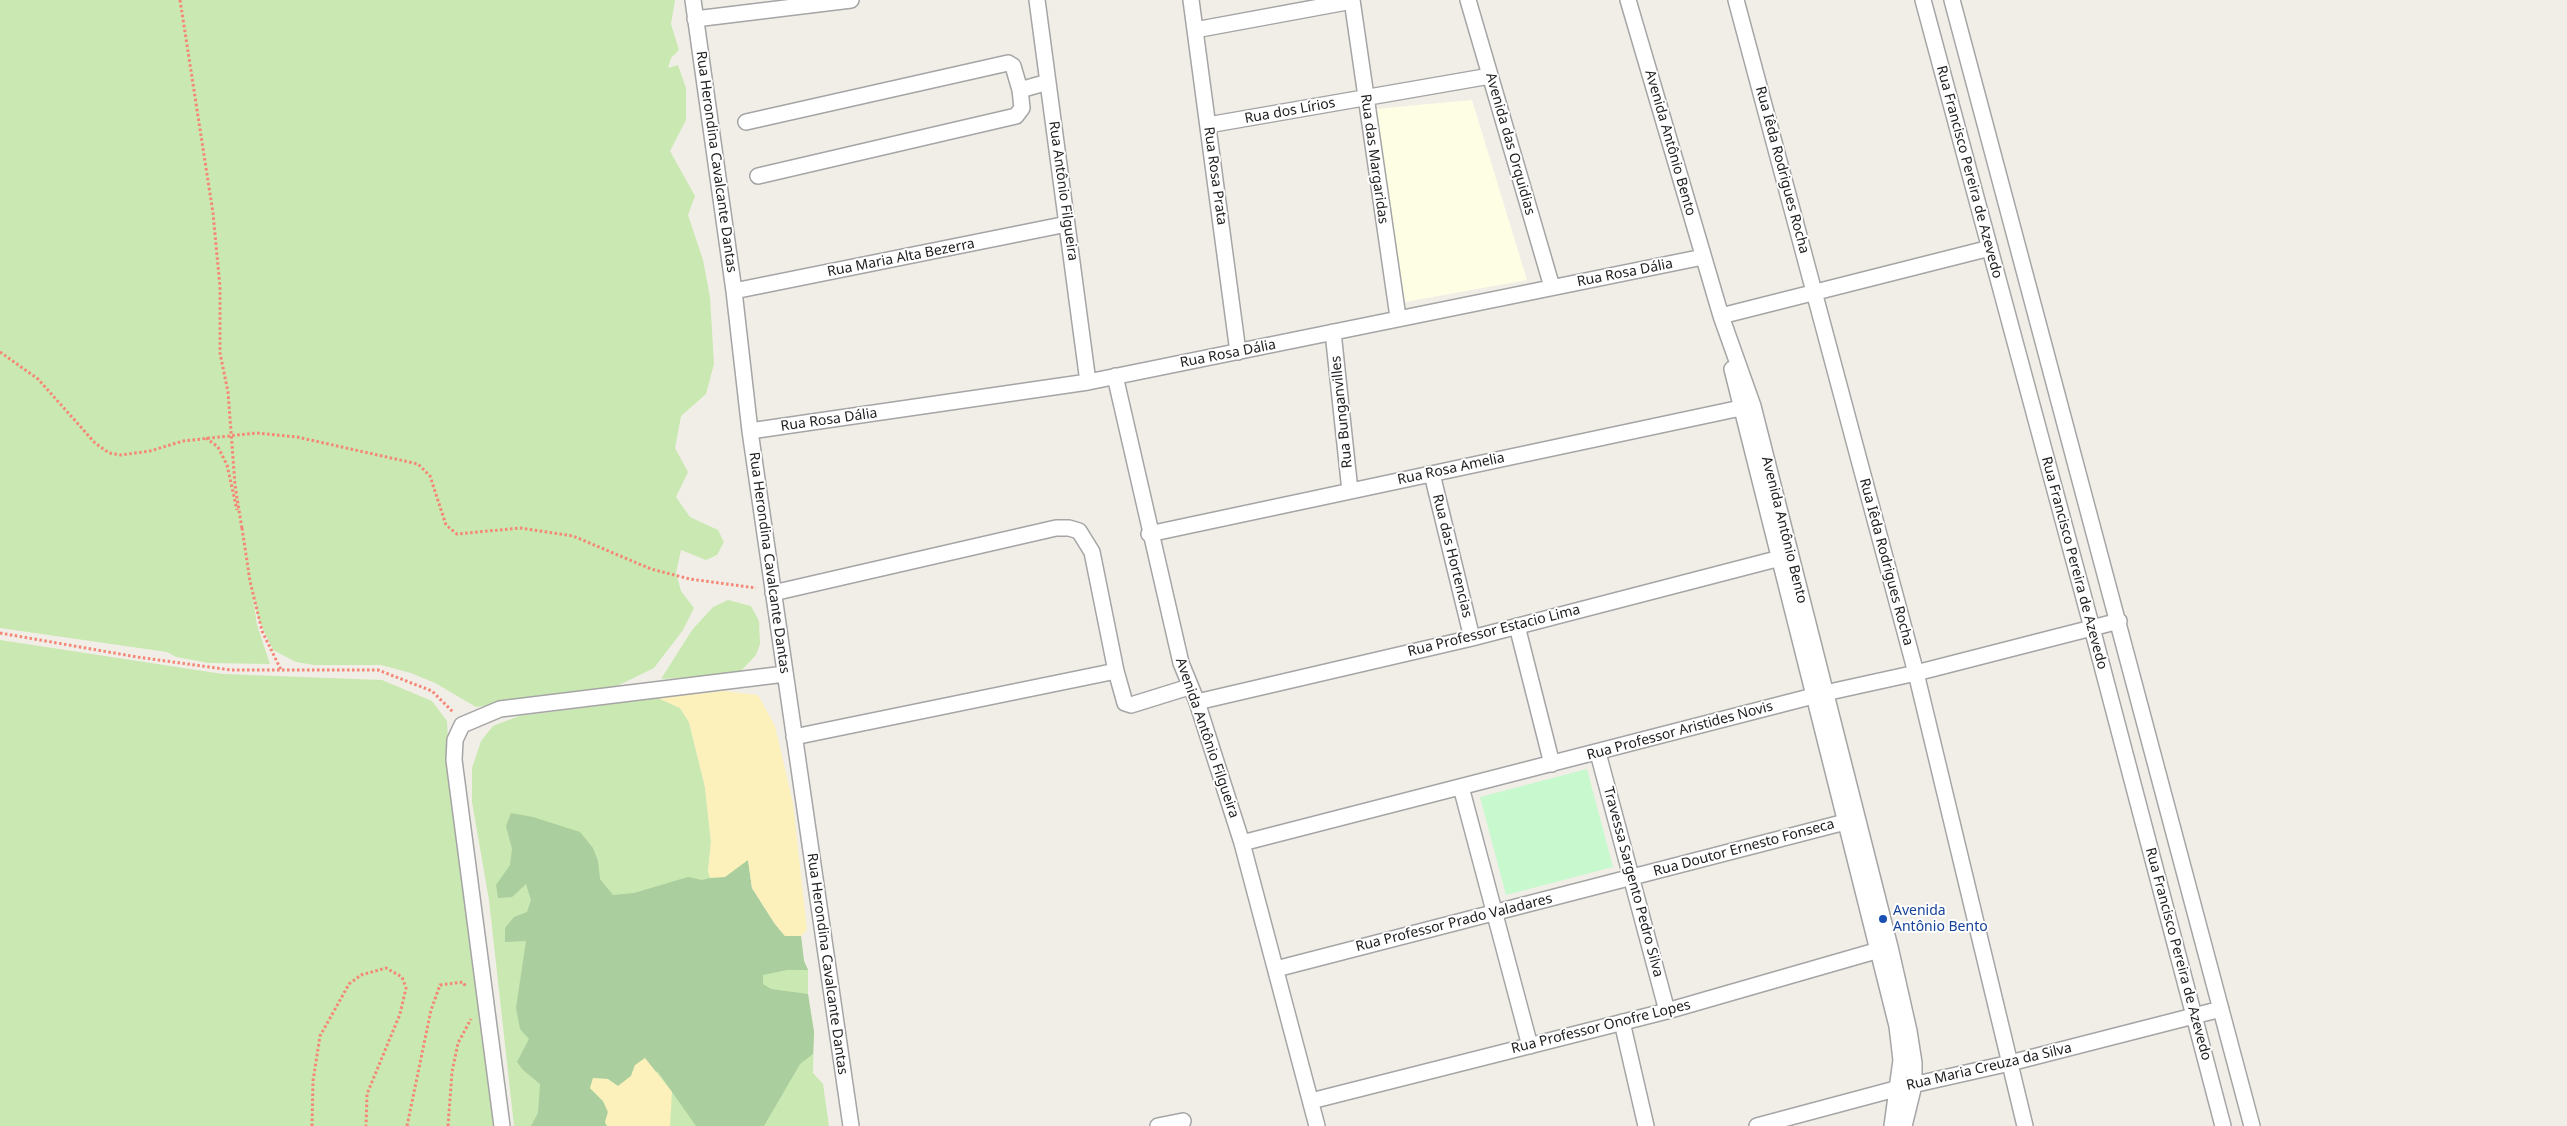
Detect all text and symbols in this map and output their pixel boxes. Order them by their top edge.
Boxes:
street label: Rua Herondina Cavalcante Dantas [692,50,740,274]
street label: Rua Francisco Pereira de Azevedo [1932,64,2006,280]
street label: Avenida Antônio Bento [1641,68,1699,218]
street label: Avenida das Orquidias [1482,71,1538,217]
street label: Rua Iêda Rodrigues Rocha [1752,84,1812,256]
street label: Rua das Margaridas [1357,93,1391,225]
street label: Rua dos Lírios [1243,95,1337,127]
street label: Rua Antônio Filgueira [1045,120,1081,262]
street label: Rua Rosa Prata [1200,126,1230,226]
street label: Rua Maria Alta Bezerra [826,235,976,281]
street label: Rua Rosa Dália [1576,255,1674,291]
street label: Rua Rosa Dália [1179,336,1277,372]
street label: Rua Bunganvilles [1328,355,1356,469]
street label: Rua Rosa Dália [780,405,878,435]
street label: Rua Rosa Amelia [1396,449,1506,489]
street label: Rua Herondina Cavalcante Dantas [745,451,793,675]
street label: Avenida Antônio Bento [1758,455,1810,605]
street label: Rua Francisco Pereira de Azevedo [2037,455,2111,671]
street label: Rua Iêda Rodrigues Rocha [1856,476,1916,648]
street label: Rua das Hortencias [1429,492,1475,620]
street label: Rua Professor Estacio Lima [1406,601,1582,661]
street label: Avenida Antônio Filgueira [1172,656,1242,820]
street label: Rua Professor Aristides Novis [1585,698,1775,764]
street label: Travessa Sargento Pedro Silva [1599,785,1667,979]
street label: Rua Doutor Ernesto Fonseca [1652,816,1836,880]
street label: Rua Francisco Pereira de Azevedo [2141,846,2215,1062]
street label: Rua Herondina Cavalcante Dantas [803,852,851,1076]
street label: Rua Professor Prado Valadares [1354,890,1554,956]
place label: Avenida Antônio Bento [1893,903,1988,936]
marker: Avenida Antônio Bento [1877,913,1889,925]
street label: Rua Professor Onofre Lopes [1510,997,1692,1057]
street label: Rua Maria Creuza da Silva [1905,1040,2073,1094]

